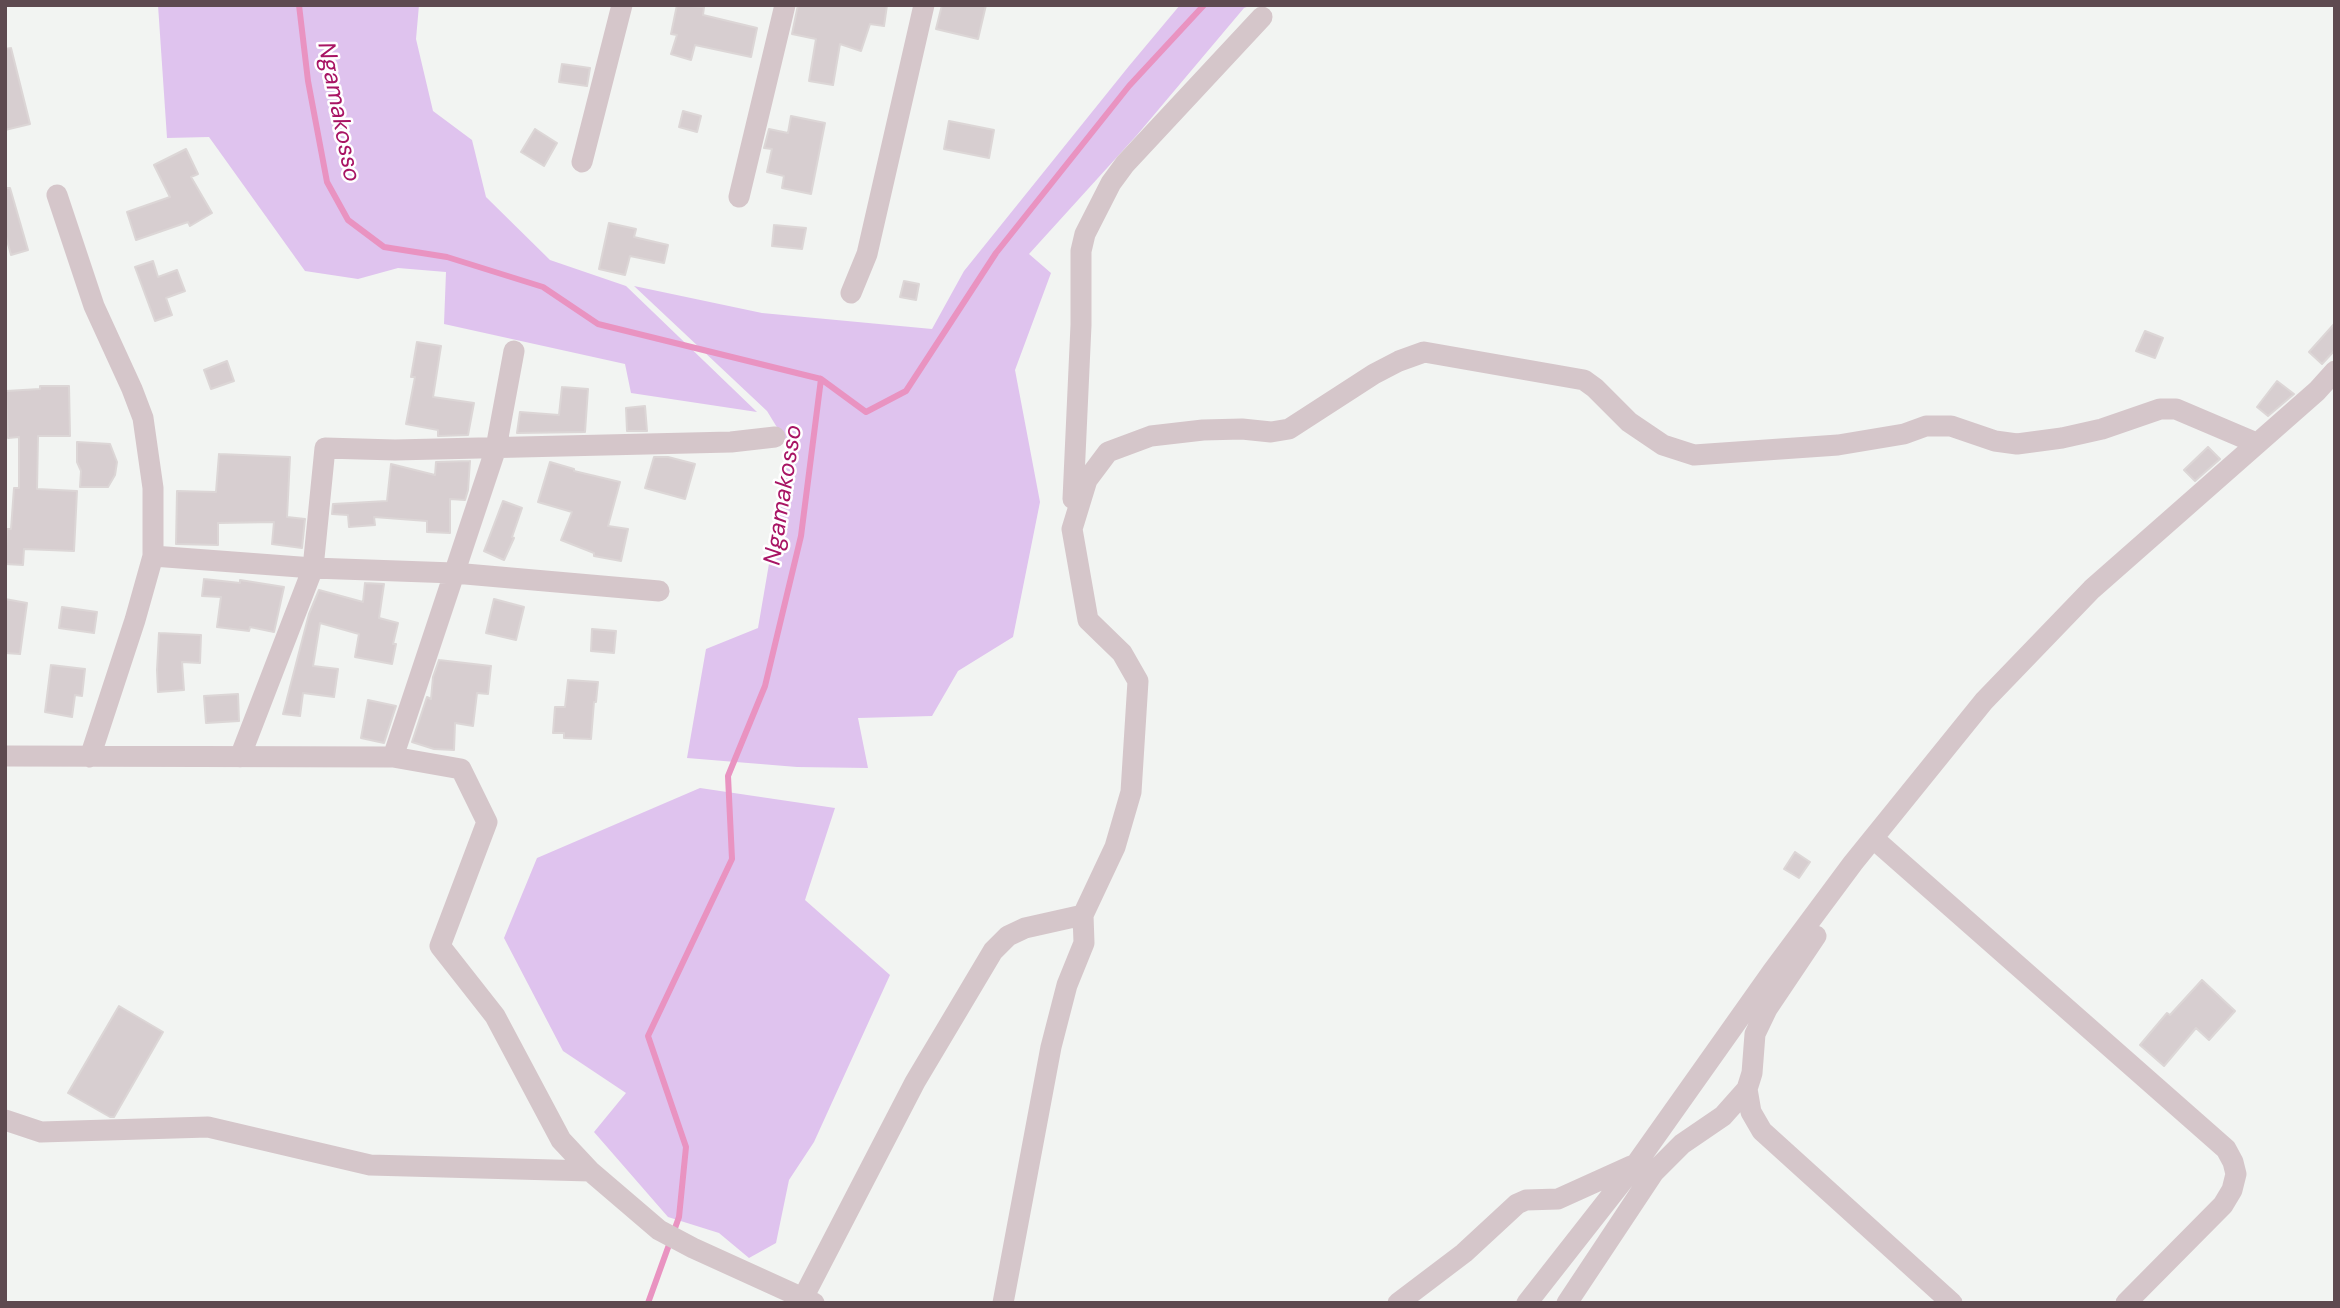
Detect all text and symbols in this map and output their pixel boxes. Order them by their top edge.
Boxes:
water label: Ngamakosso [310,40,366,184]
water label: Ngamakosso [759,423,809,567]

